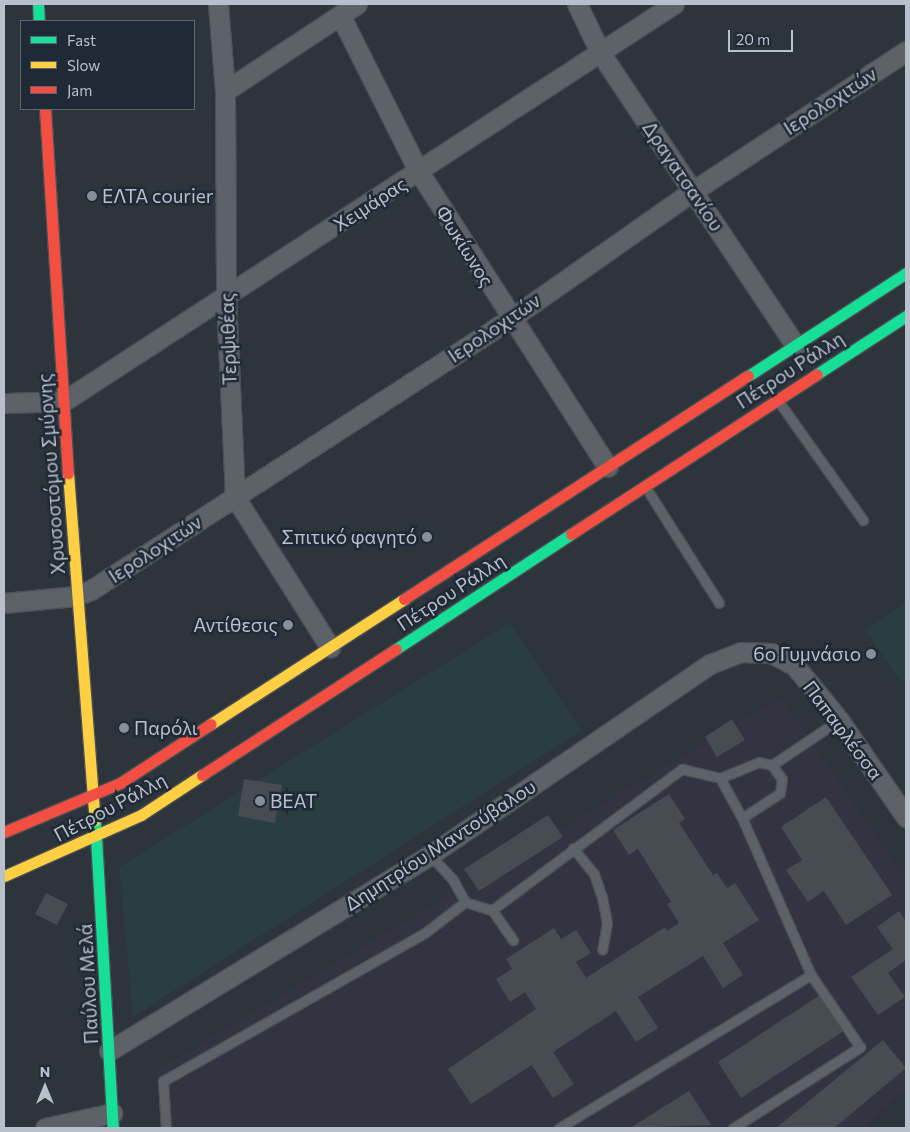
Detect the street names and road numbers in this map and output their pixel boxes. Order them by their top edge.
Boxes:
street label: Ιερολοχιτών [779,62,881,140]
street label: Δραγατσανίου [638,117,728,235]
street label: Χειμάρας [329,172,411,236]
street label: Φωκίωνος [431,201,499,291]
street label: Ιερολοχιτών [444,289,544,367]
street label: Τερψιθέας [215,292,241,386]
street label: Πέτρου Ράλλη [732,327,848,413]
street label: Χρυσοστόμου Σμύρνης [33,373,69,575]
street label: Ιερολοχιτών [104,510,206,588]
street label: Πέτρου Ράλλη [393,549,509,635]
street label: Παπαφλέσσα [799,676,887,784]
street label: Πέτρου Ράλλη [50,768,170,846]
street label: Δημητρίου Μαντούβαλου [340,775,540,915]
street label: Παύλου Μελά [73,923,103,1045]

